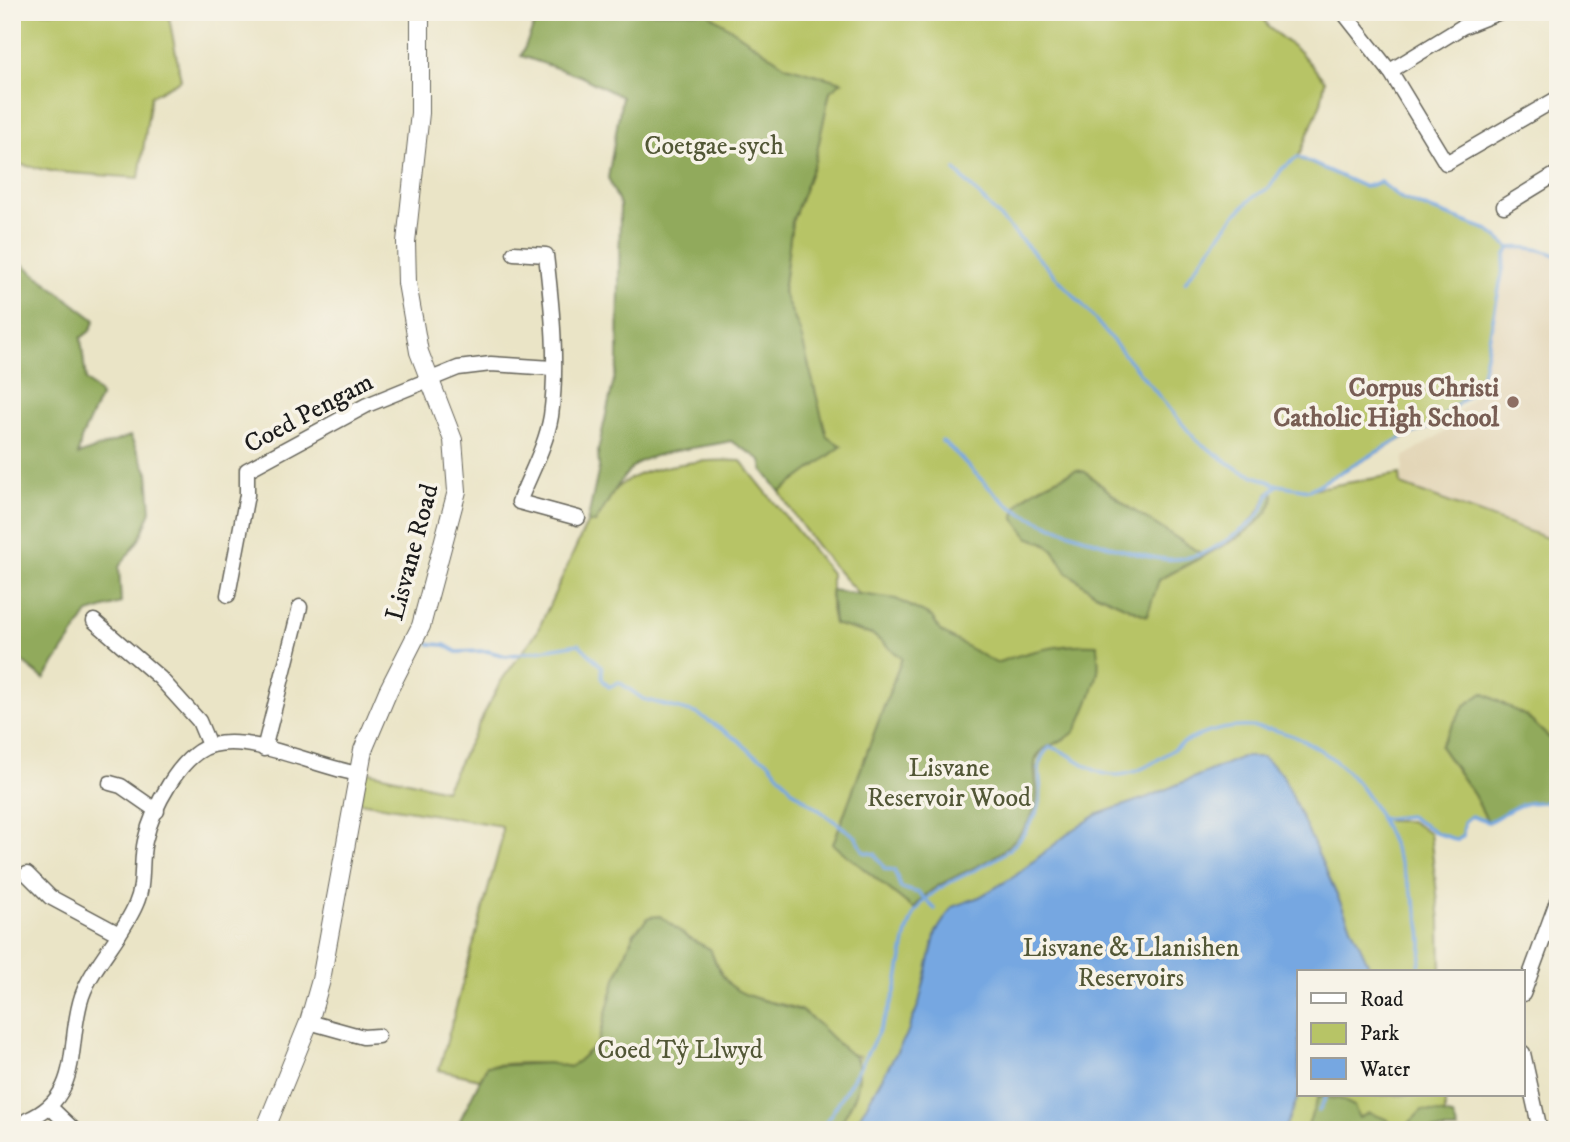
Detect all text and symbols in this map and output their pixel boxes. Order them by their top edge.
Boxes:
park label: Coetgae-sych [644,130,784,163]
street label: Coed Pengam [238,366,379,461]
place label: Corpus Christi Catholic High School [1273,372,1500,435]
marker: Corpus Christi Catholic High School [1505,394,1521,410]
street label: Lisvane Road [378,480,447,624]
park label: Lisvane Reservoir Wood [867,752,1031,815]
park label: Lisvane & Llanishen Reservoirs [1023,932,1240,995]
legend [1297,970,1524,1096]
text: Road [1360,987,1404,1013]
text: Park [1360,1021,1400,1047]
park label: Coed Tŷ Llwyd [597,1034,763,1067]
text: Water [1359,1057,1410,1083]

